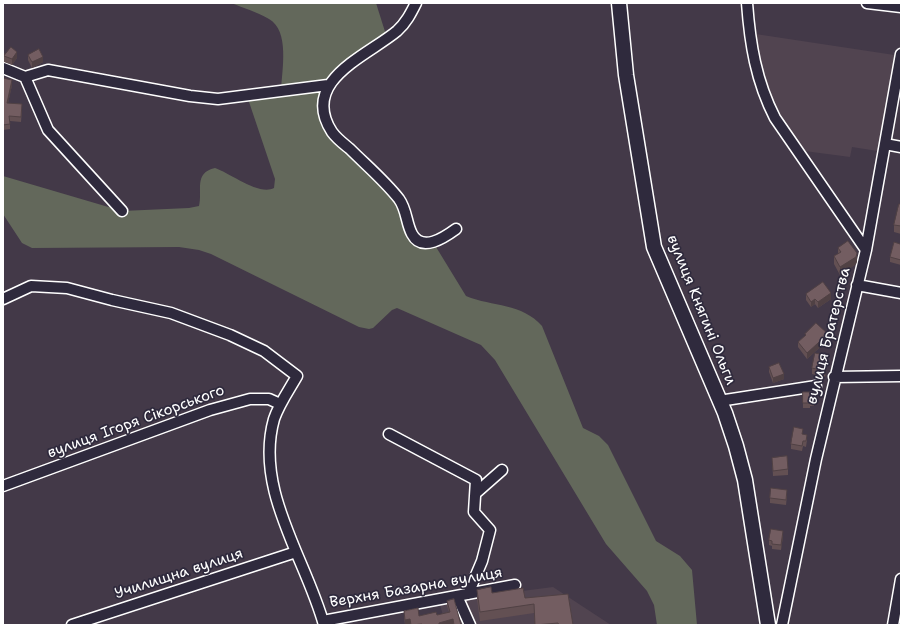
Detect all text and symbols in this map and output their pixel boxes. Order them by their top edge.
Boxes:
street label: вулиця Княгині Ольги [663,232,739,388]
street label: вулиця Братерства [803,266,855,406]
street label: вулиця Ігоря Сікорського [45,382,227,462]
street label: Училищна вулиця [113,545,245,603]
street label: Верхня Базарна вулиця [328,564,504,612]

